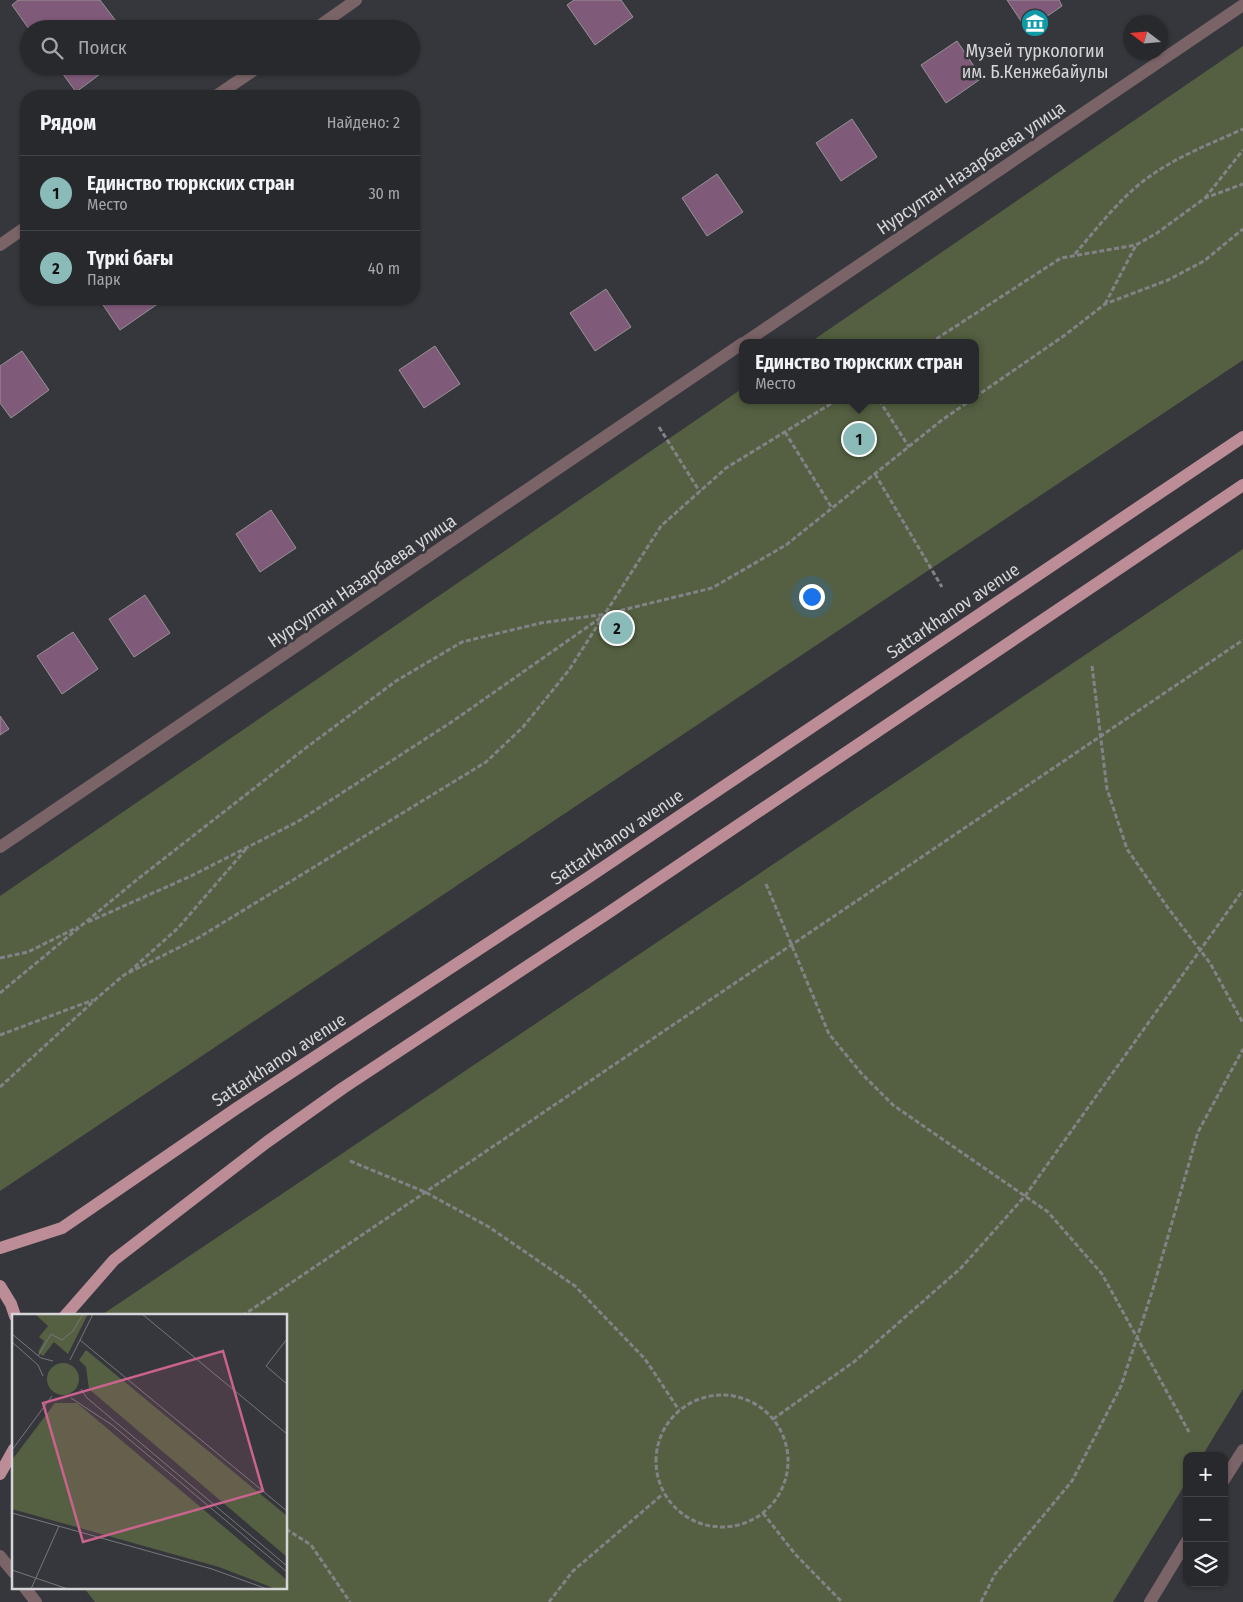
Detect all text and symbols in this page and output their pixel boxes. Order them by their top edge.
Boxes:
museum icon: Музей туркологии им. Б.Кенжебайулы [1020,8,1050,38]
north arrow [1123,15,1168,60]
search box [20,20,420,75]
icon: search [38,34,66,62]
text: Поиск [78,36,127,59]
place label: Музей туркологии им. Б.Кенжебайулы [962,40,1108,83]
street label: Нурсултан Назарбаева улица [873,97,1070,239]
text: Рядом [40,110,96,136]
text: Найдено: 2 [327,113,400,132]
text: Единство тюркских стран [87,172,295,195]
text: 1 [53,184,59,203]
text: 30 m [368,184,400,203]
text: Место [87,195,128,214]
text: Түркі бағы [87,247,173,270]
text: 2 [52,259,60,278]
text: 40 m [368,259,400,278]
text: Парк [87,270,121,289]
popup [739,339,979,404]
text: Единство тюркских стран [755,351,963,374]
text: Место [755,374,796,393]
pin: 1 [843,420,875,458]
street label: Нурсултан Назарбаева улица [264,510,461,652]
street label: Sattarkhanov avenue [882,558,1024,664]
your location [799,584,825,610]
pin: 2 [601,609,633,647]
street label: Sattarkhanov avenue [546,784,688,890]
street label: Sattarkhanov avenue [208,1008,350,1112]
inset map [12,1314,288,1590]
map controls [1183,1452,1228,1587]
button: + [1183,1452,1228,1497]
button: − [1183,1497,1228,1542]
button: layers [1183,1542,1228,1587]

